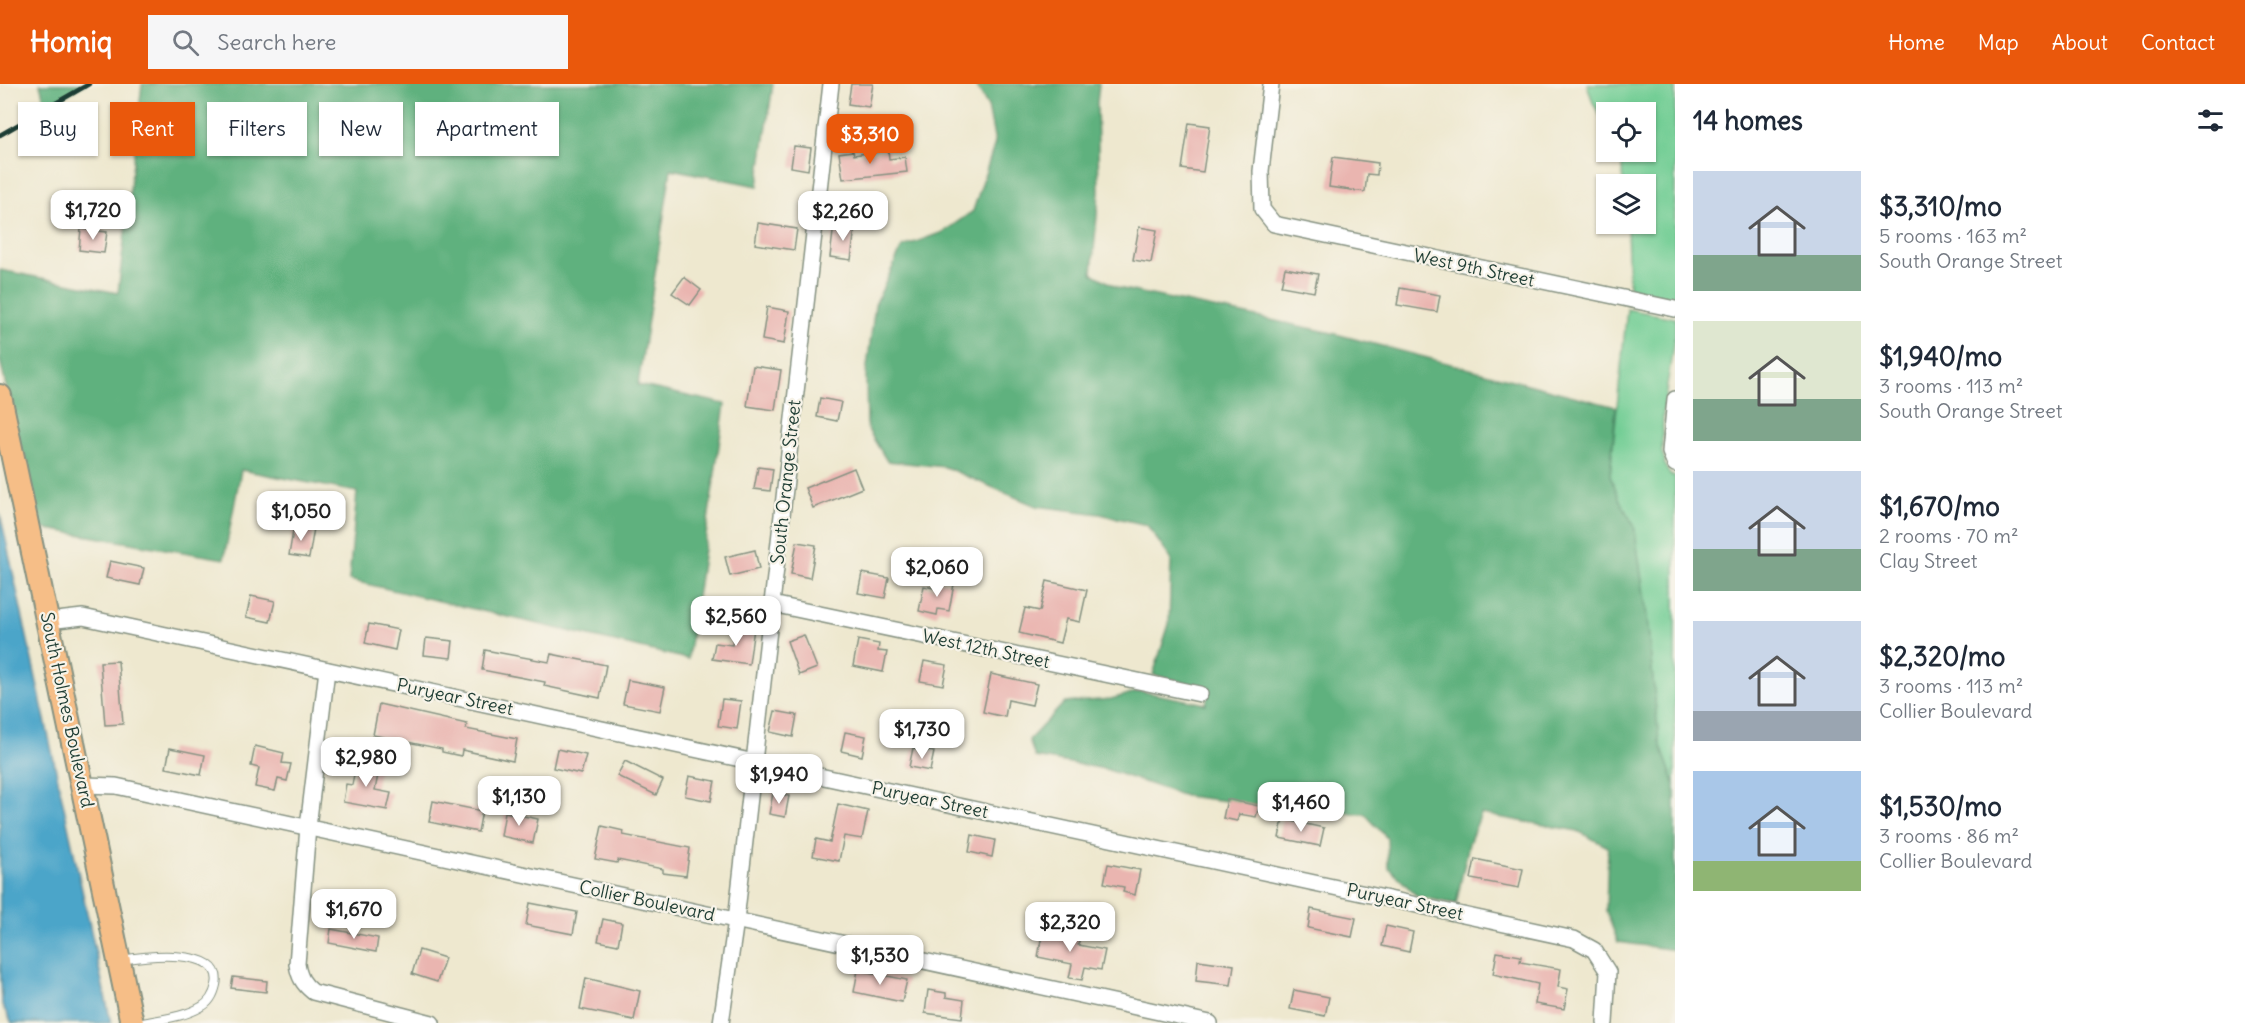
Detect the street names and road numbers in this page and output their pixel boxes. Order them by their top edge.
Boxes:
street label: West 9th Street [1412,243,1537,292]
street label: South Orange Street [765,399,806,565]
street label: South Holmes Boulevard [36,610,100,810]
street label: West 12th Street [920,624,1052,673]
street label: Puryear Street [395,673,515,720]
street label: Puryear Street [870,776,990,823]
street label: Collier Boulevard [577,875,717,926]
street label: Puryear Street [1345,878,1465,925]

